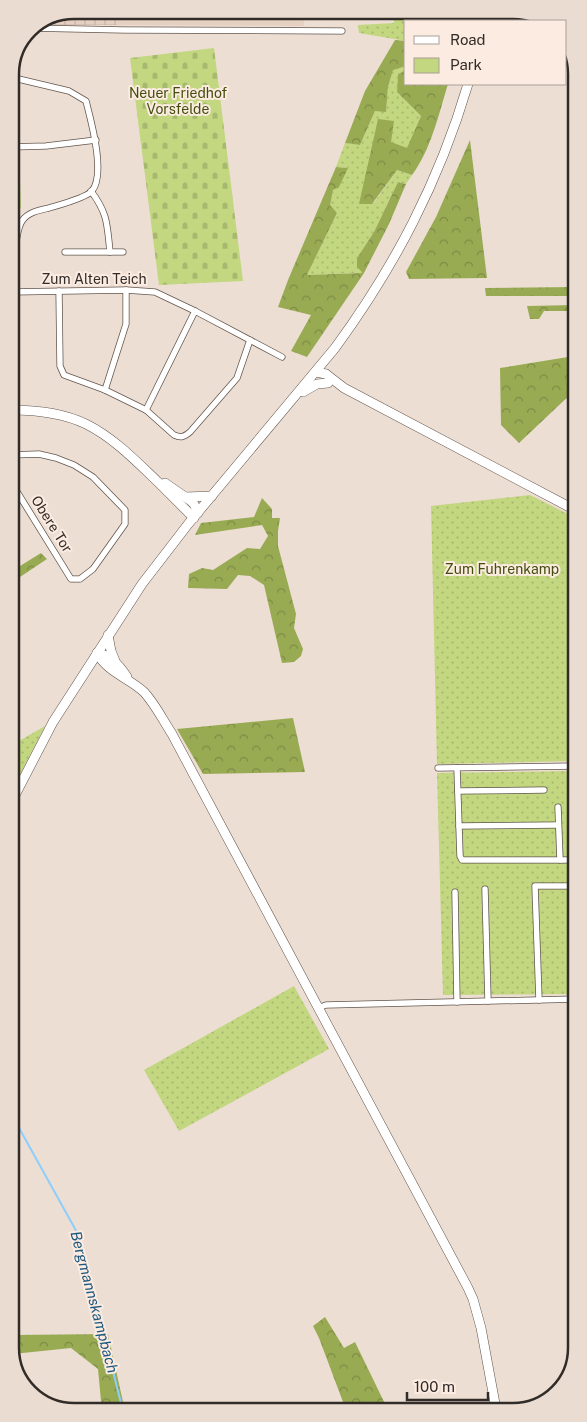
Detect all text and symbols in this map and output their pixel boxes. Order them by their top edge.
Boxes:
legend [404,20,567,85]
text: Road [450,31,486,48]
text: Park [450,56,482,73]
park label: Neuer Friedhof Vorsfelde [129,85,228,117]
street label: Zum Alten Teich [41,271,147,287]
street label: Obere Tor [28,493,76,555]
park label: Zum Fuhrenkamp [445,561,559,577]
water label: Bergmannskampbach [67,1229,122,1375]
scale bar [407,1370,488,1402]
text: 100 m [414,1378,455,1395]

